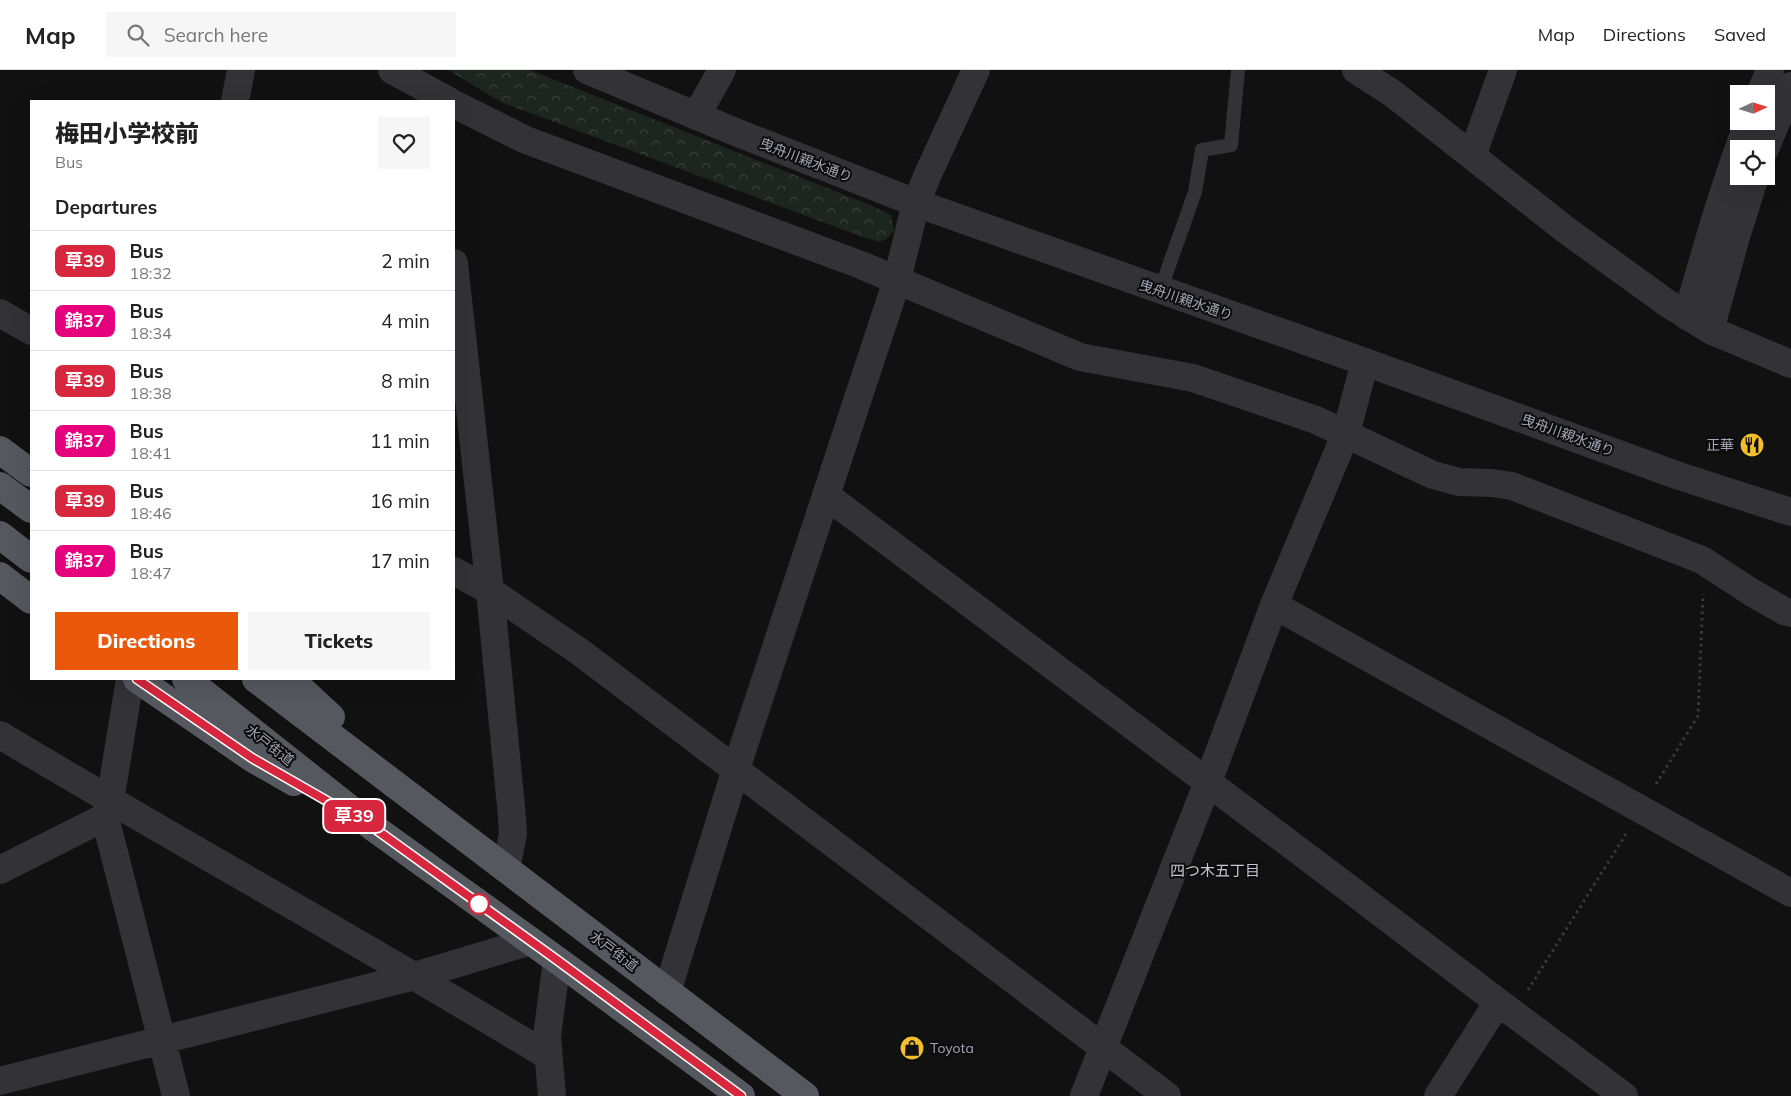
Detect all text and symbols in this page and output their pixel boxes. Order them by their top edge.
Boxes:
search box [106,12,456,57]
text: Map [25,20,76,50]
icon: search [124,21,152,49]
text: Search here [164,23,268,47]
text: Map [1538,23,1575,46]
text: Directions [1603,23,1686,46]
text: Saved [1714,23,1766,46]
north arrow [1730,85,1775,130]
map controls [1730,85,1775,185]
button: heart [378,117,430,169]
text: 梅田小学校前 [55,118,199,148]
street label: 曳舟川親水通り [757,134,855,186]
button: locate [1730,140,1775,185]
text: Bus [55,152,83,172]
text: Departures [55,195,157,219]
text: Bus [130,239,164,263]
text: 草39 [65,249,105,272]
text: 2 min [381,249,430,273]
text: 18:32 [130,263,172,283]
street label: 曳舟川親水通り [1137,276,1235,324]
text: Bus [130,299,164,323]
text: 錦37 [65,309,105,332]
text: 4 min [381,309,430,333]
text: 18:34 [130,323,172,343]
text: Bus [130,359,164,383]
text: 草39 [65,369,105,392]
text: 8 min [381,369,430,393]
text: 18:38 [130,383,172,403]
street label: 曳舟川親水通り [1519,410,1617,460]
text: Bus [130,419,164,443]
text: 錦37 [65,429,105,452]
text: 11 min [370,429,430,453]
restaurant icon: 正華 [1739,432,1765,458]
place label: 正華 [1706,436,1734,454]
text: 18:41 [130,443,172,463]
text: Bus [130,479,164,503]
text: 草39 [65,489,105,512]
text: 16 min [370,489,430,513]
text: 18:46 [130,503,172,523]
text: Bus [130,539,164,563]
text: 錦37 [65,549,105,572]
text: 17 min [370,549,430,573]
text: 18:47 [130,563,172,583]
button: Directions [55,612,238,670]
button: Tickets [248,612,430,670]
street label: 水戸街道 [242,721,298,769]
line badge: 草39 [325,800,383,832]
text: 草39 [334,804,374,827]
district label: 四つ木五丁目 [1170,861,1260,880]
unlabelled marker [468,893,490,915]
street label: 水戸街道 [586,927,642,975]
shop icon: Toyota [899,1035,925,1061]
place label: Toyota [930,1039,974,1057]

